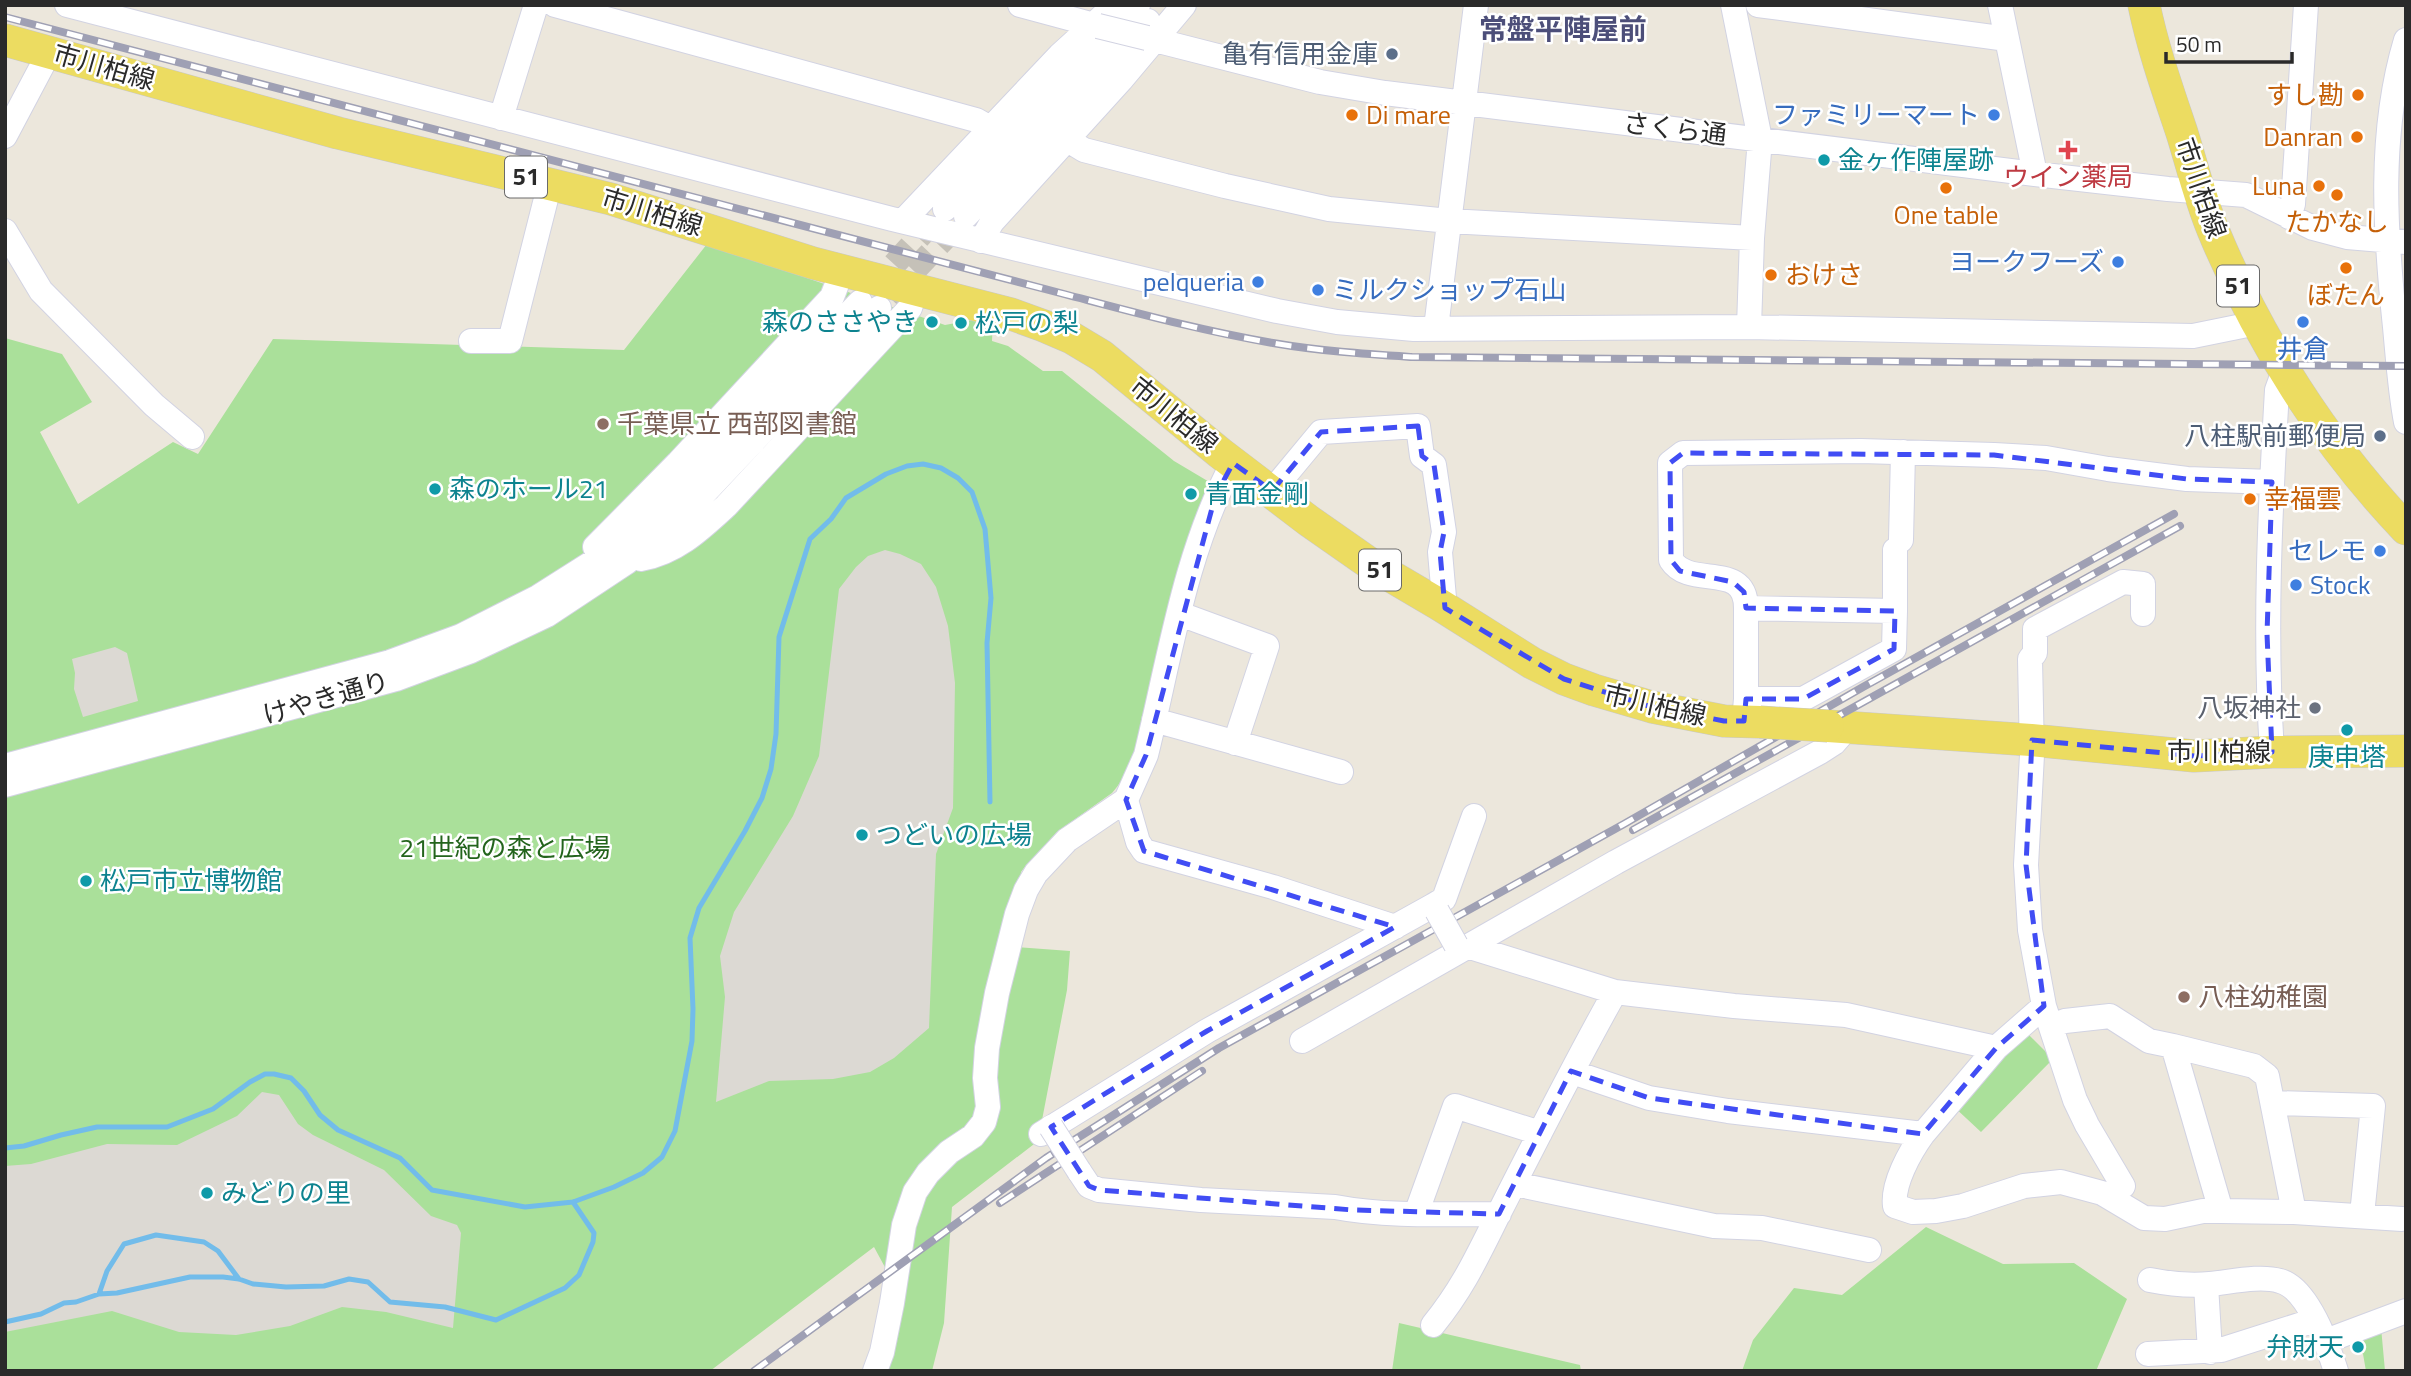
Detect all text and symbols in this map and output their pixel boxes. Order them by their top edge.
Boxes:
district label: 常盤平陣屋前 [1479,7,1647,50]
scale bar [2166,21,2292,65]
text: 50 m [2176,28,2222,60]
street label: 市川柏線 [49,33,160,100]
place label: 亀有信用金庫 [1222,34,1378,73]
marker: 亀有信用金庫 [1384,46,1400,62]
place label: すし勘 [2266,75,2344,114]
marker: すし勘 [2350,87,2366,103]
place label: Di mare [1366,95,1451,134]
place label: ファミリーマート [1772,95,1980,134]
street label: さくら通 [1621,103,1729,154]
marker: Di mare [1344,107,1360,123]
marker: ファミリーマート [1986,107,2002,123]
place label: Danran [2263,117,2343,156]
marker: Danran [2349,129,2365,145]
street label: 市川柏線 [2166,132,2237,243]
place label: 金ヶ作陣屋跡 [1838,140,1994,179]
marker: ウイン薬局 [2060,142,2076,158]
marker: 金ヶ作陣屋跡 [1816,152,1832,168]
road number: 51 [505,156,547,197]
place label: ウイン薬局 [2003,157,2133,196]
place label: Luna [2252,166,2305,205]
street label: 市川柏線 [597,178,708,245]
marker: Luna [2311,178,2327,194]
marker: One table [1938,180,1954,196]
marker: たかなし [2329,187,2345,203]
place label: One table [1894,195,1998,234]
place label: たかなし [2285,202,2389,241]
place label: ヨークフーズ [1949,242,2104,281]
marker: ヨークフーズ [2110,254,2126,270]
place label: おけさ [1785,255,1863,294]
marker: ぼたん [2338,260,2354,276]
place label: pelqueria [1143,262,1244,301]
road number: 51 [2217,265,2259,306]
marker: おけさ [1763,267,1779,283]
place label: ミルクショップ石山 [1332,270,1566,309]
marker: pelqueria [1250,274,1266,290]
place label: ぼたん [2307,275,2385,314]
marker: ミルクショップ石山 [1310,282,1326,298]
place label: 森のささやき [762,302,918,341]
place label: 松戸の梨 [975,303,1079,342]
marker: 森のささやき [924,314,940,330]
marker: 井倉 [2295,314,2311,330]
marker: 松戸の梨 [953,315,969,331]
place label: 井倉 [2277,329,2329,368]
street label: 市川柏線 [1122,367,1227,462]
place label: 千葉県立 西部図書館 [617,404,857,443]
marker: 千葉県立 西部図書館 [595,416,611,432]
place label: 八柱駅前郵便局 [2184,416,2366,455]
marker: 八柱駅前郵便局 [2372,428,2388,444]
place label: 森のホール21 [449,469,608,508]
place label: 青面金剛 [1205,474,1309,513]
place label: 幸福雲 [2264,479,2342,518]
marker: 森のホール21 [427,481,443,497]
marker: 青面金剛 [1183,486,1199,502]
marker: 幸福雲 [2242,491,2258,507]
place label: セレモ [2288,531,2366,570]
marker: セレモ [2372,543,2388,559]
road number: 51 [1359,550,1401,590]
place label: Stock [2310,565,2371,604]
marker: Stock [2288,577,2304,593]
street label: けやき通り [258,661,394,734]
street label: 市川柏線 [1600,674,1710,735]
place label: 八坂神社 [2197,688,2301,727]
marker: 八坂神社 [2307,700,2323,716]
marker: 庚申塔 [2339,722,2355,738]
street label: 市川柏線 [2167,732,2271,771]
place label: 庚申塔 [2308,737,2386,776]
place label: つどいの広場 [876,815,1032,854]
marker: つどいの広場 [854,827,870,843]
park label: 21世紀の森と広場 [399,828,611,867]
place label: 松戸市立博物館 [100,861,282,900]
marker: 松戸市立博物館 [78,873,94,889]
place label: 八柱幼稚園 [2198,977,2328,1016]
marker: 八柱幼稚園 [2176,989,2192,1005]
place label: みどりの里 [221,1173,351,1212]
marker: みどりの里 [199,1185,215,1201]
place label: 弁財天 [2266,1327,2344,1366]
marker: 弁財天 [2350,1339,2366,1355]

